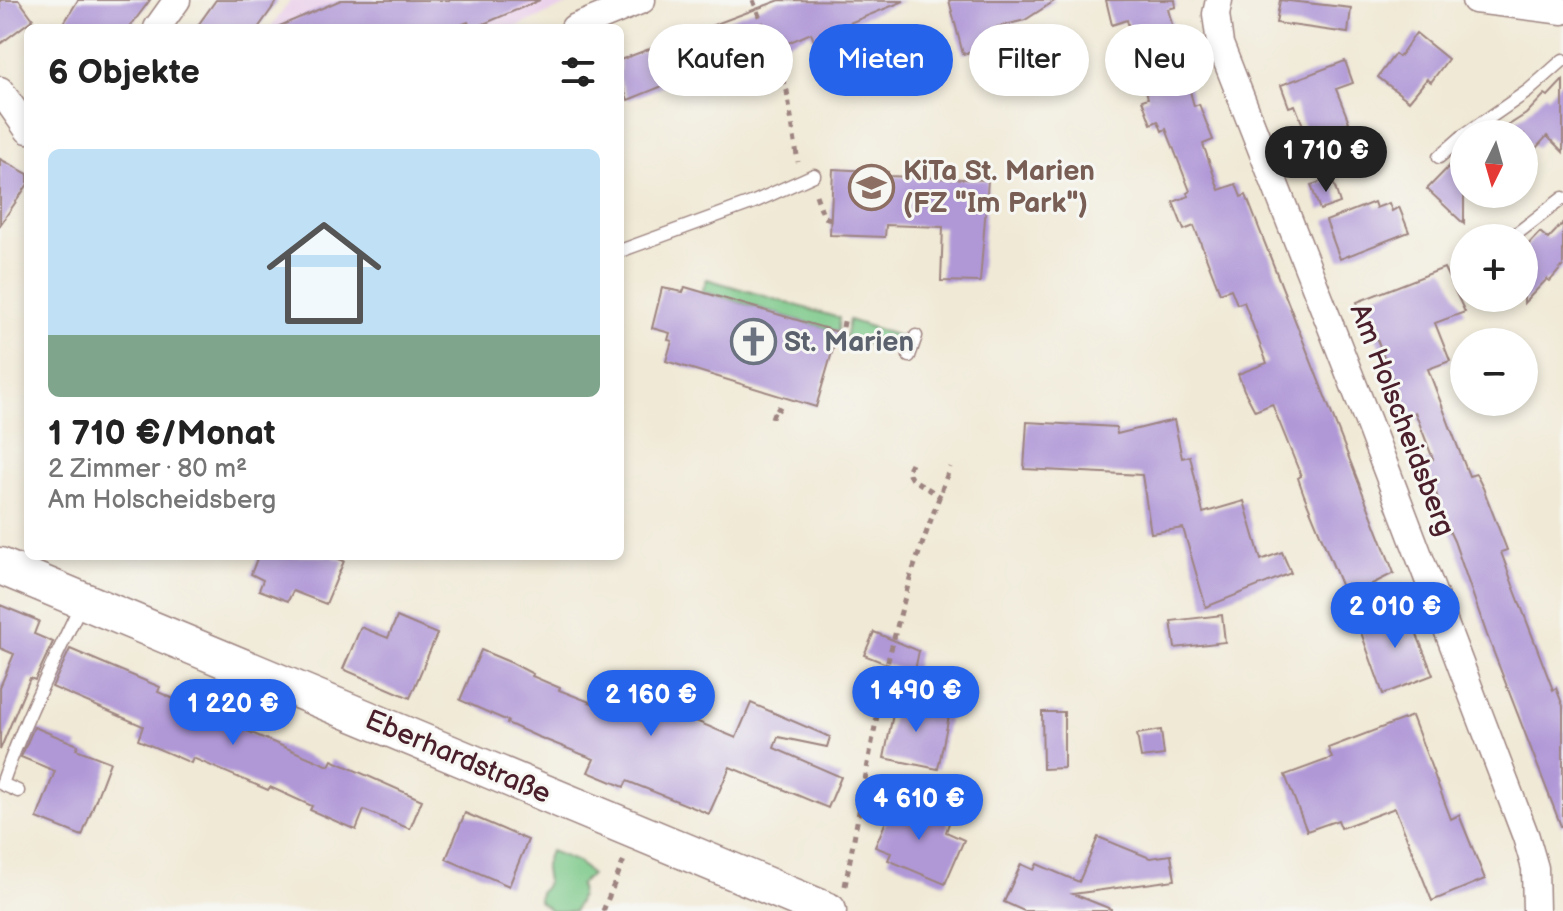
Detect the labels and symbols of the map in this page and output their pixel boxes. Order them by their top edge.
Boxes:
north arrow [1450,120,1538,208]
pin: 1 710 € [1252,126,1400,194]
place label: KiTa St. Marien (FZ "Im Park") [903,155,1095,220]
school or university icon: KiTa St. Marien (FZ "Im Park") [848,163,896,211]
street label: Am Holscheidsberg [1343,299,1461,541]
church icon: St. Marien [729,318,777,366]
place label: St. Marien [784,326,914,359]
pin: 2 010 € [1321,582,1469,650]
pin: 1 490 € [842,666,990,734]
pin: 2 160 € [577,670,725,738]
pin: 1 220 € [159,679,307,747]
street label: Eberhardstraße [360,703,556,811]
pin: 4 610 € [845,774,993,842]

